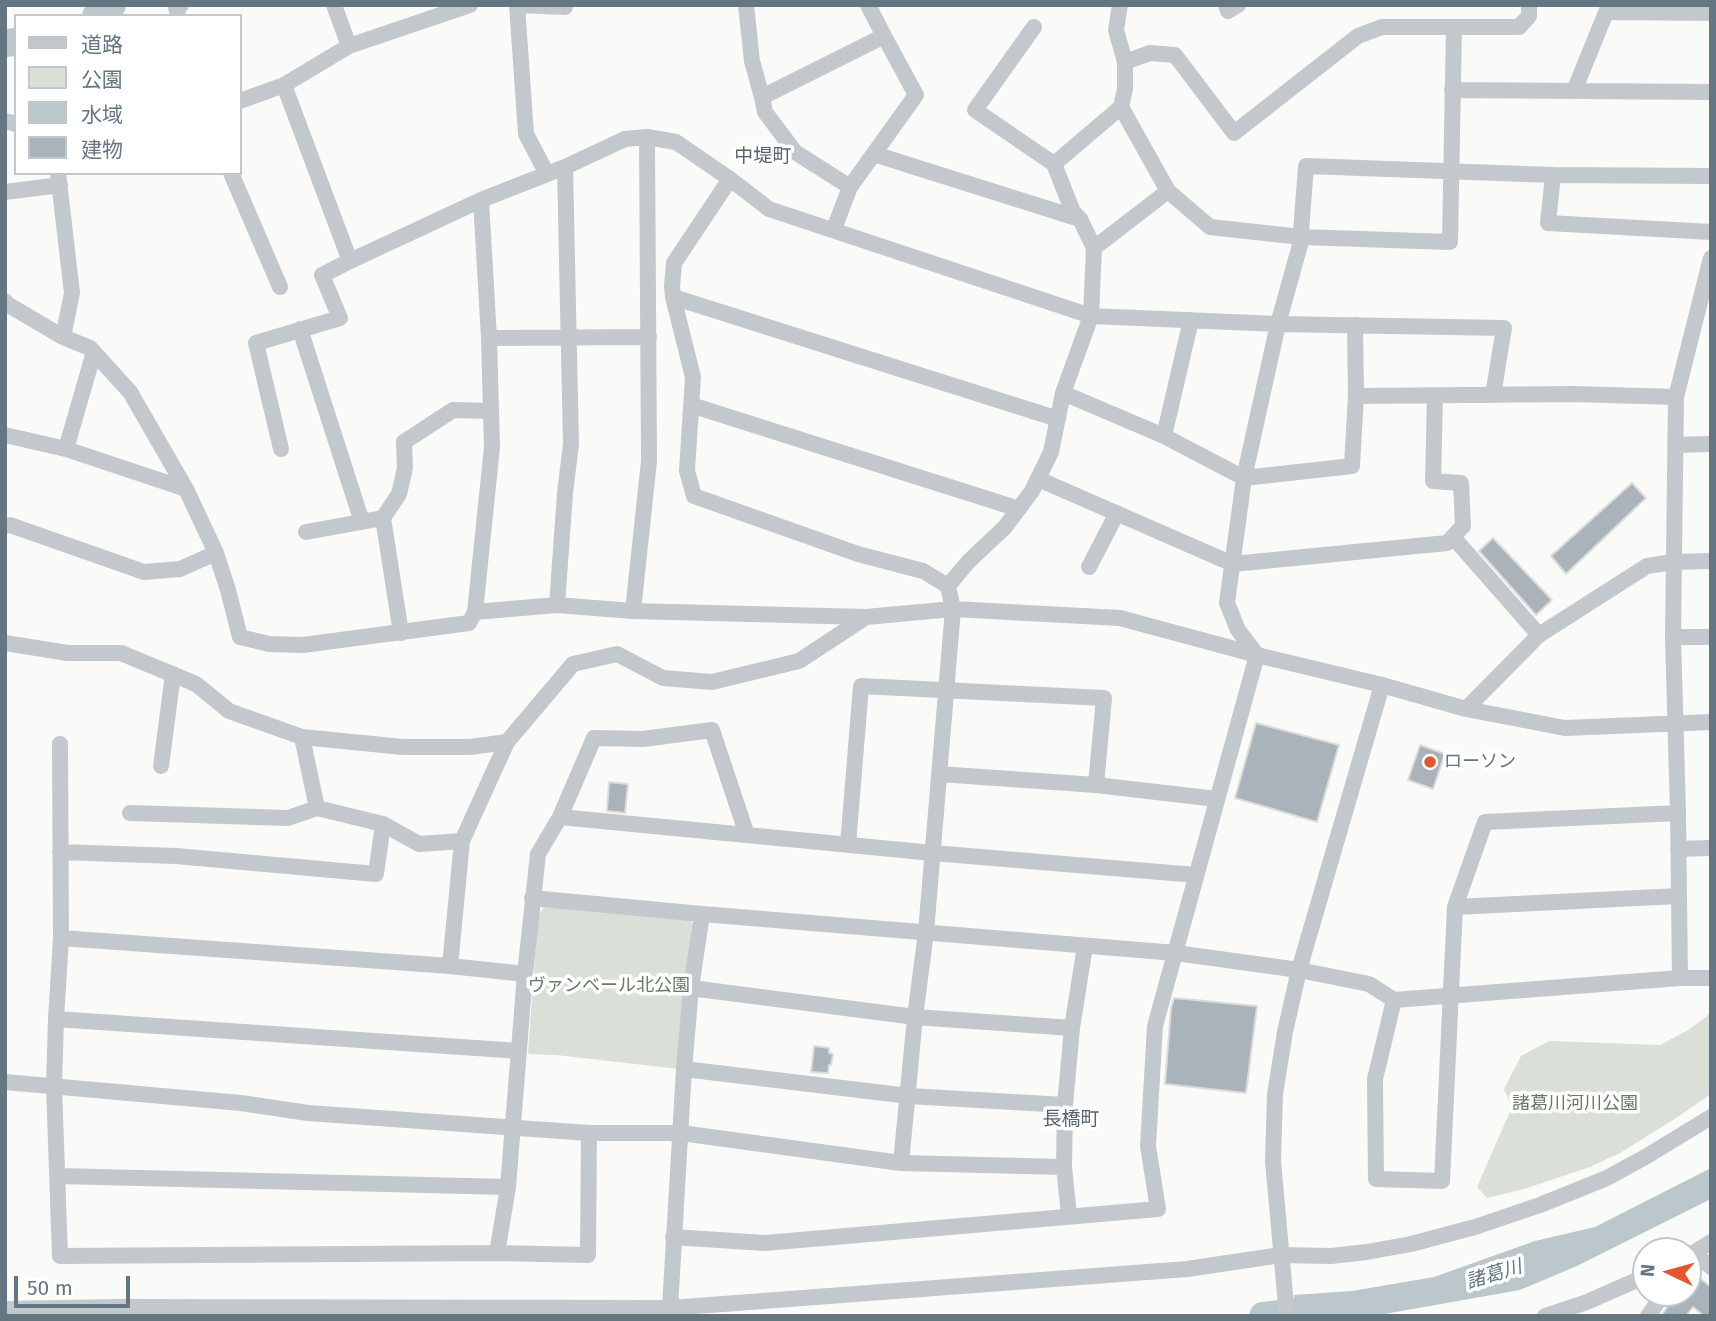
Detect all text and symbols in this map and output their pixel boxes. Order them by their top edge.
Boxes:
legend [14,14,242,175]
text: 道路 [81,32,123,58]
text: 公園 [81,67,123,93]
text: 水域 [81,102,123,128]
text: 建物 [81,137,123,163]
district label: 中堤町 [735,146,791,168]
place label: ローソン [1444,751,1516,773]
marker: ローソン [1422,754,1438,770]
park label: ヴァンベール北公園 [528,975,690,997]
park label: 諸葛川河川公園 [1512,1093,1638,1115]
district label: 長橋町 [1043,1109,1099,1131]
north arrow [1632,1237,1702,1307]
water label: 諸葛川 [1463,1256,1525,1294]
scale bar [18,1262,133,1306]
text: N [1636,1263,1660,1278]
text: 50 m [27,1275,73,1301]

